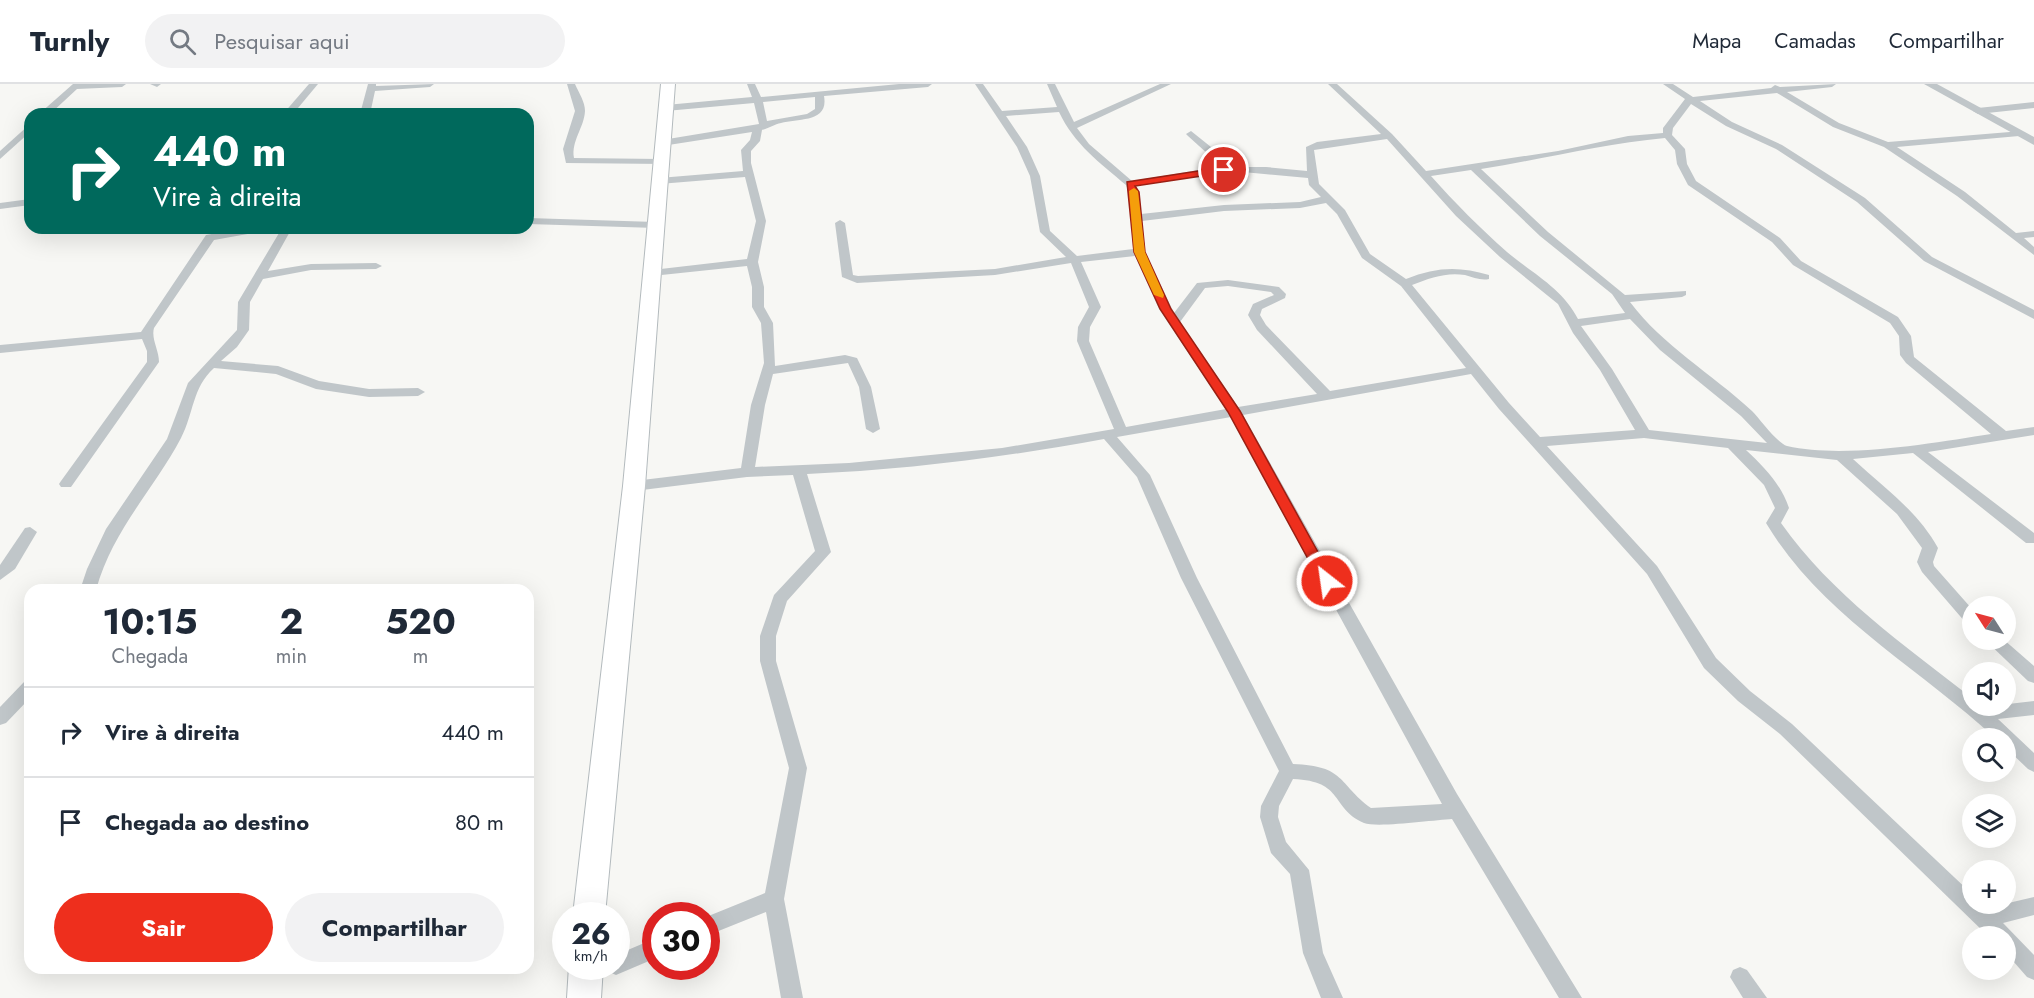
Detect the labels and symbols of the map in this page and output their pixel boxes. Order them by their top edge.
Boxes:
pin [1198,144,1249,195]
position arrow [1295,549,1359,613]
north arrow [1962,596,2016,650]
speed limit sign: 30 [642,902,720,980]

